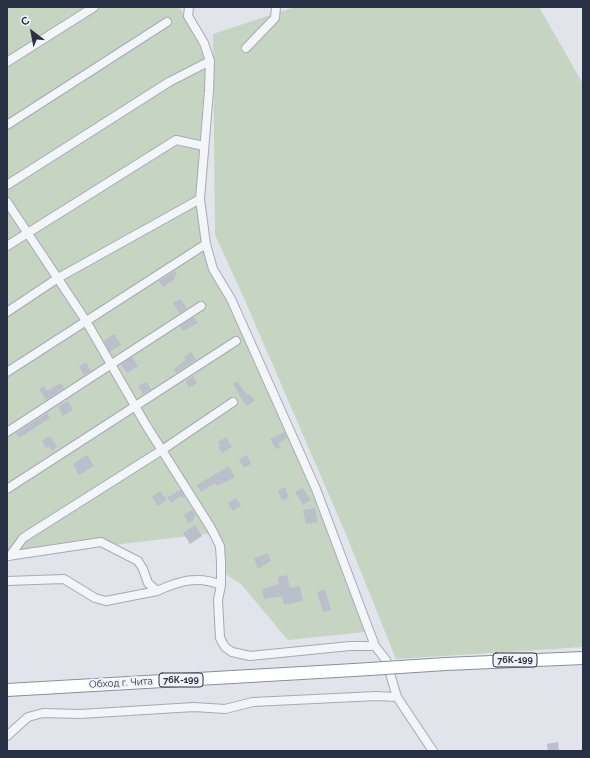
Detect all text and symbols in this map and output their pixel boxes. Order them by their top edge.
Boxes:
north arrow [12,12,52,52]
text: С [19,14,32,29]
road number: 76К-199 [493,653,537,667]
road number: 76К-199 [159,673,203,687]
street label: Обход г. Чита [89,675,153,691]

